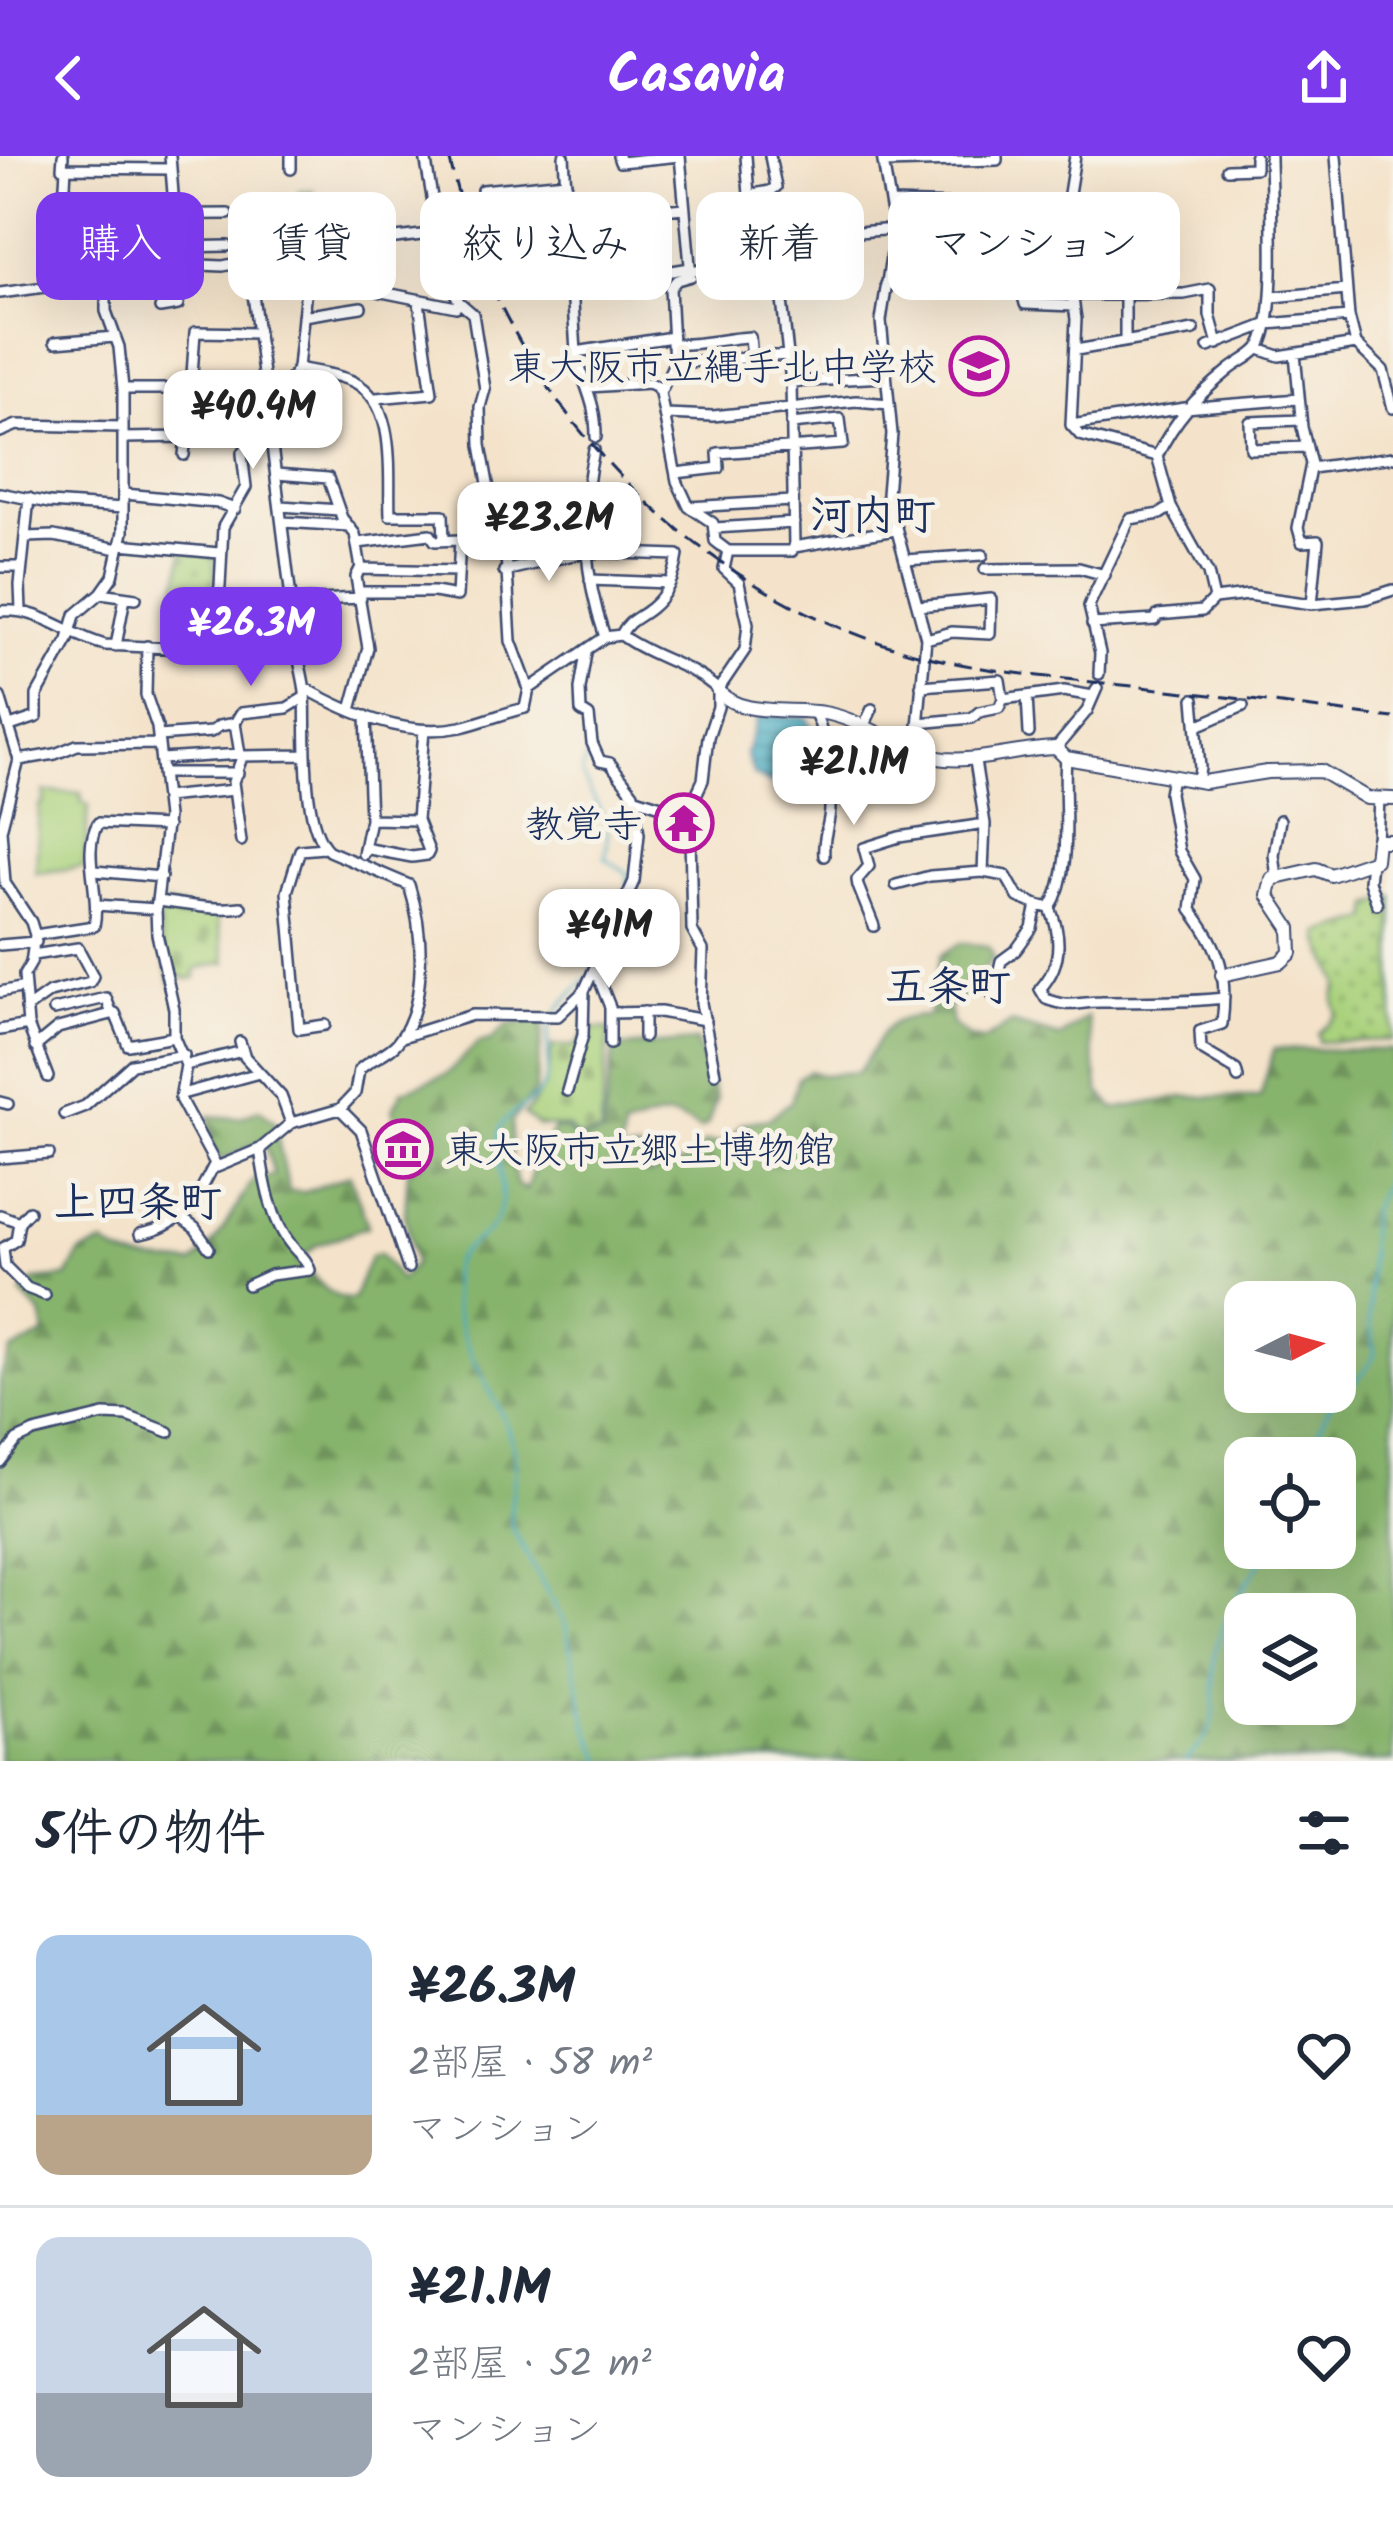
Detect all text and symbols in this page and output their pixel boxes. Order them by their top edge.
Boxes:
text: Casavia [608,35,785,121]
icon: back [36,45,102,111]
icon: share [1291,45,1357,111]
chip: 購入 [36,192,204,300]
chip: 賃貸 [228,192,396,300]
chip: 絞り込み [420,192,672,300]
chip: 新着 [696,192,864,300]
chip: マンション [888,192,1180,300]
school or university icon: 東大阪市立縄手北中学校 [948,335,1010,397]
place label: 東大阪市立縄手北中学校 [508,339,937,401]
pin: ¥40.4M [155,370,351,472]
text: ¥40.4M [190,378,316,440]
pin: ¥23.2M [451,482,647,584]
district label: 河内町 [810,484,936,551]
text: ¥23.2M [484,490,614,552]
pin: ¥26.3M [153,587,349,689]
text: ¥26.3M [187,595,315,657]
pin: ¥21.1M [756,726,952,828]
text: ¥21.1M [799,734,909,796]
temple icon: 教覚寺 [653,792,715,854]
place label: 教覚寺 [525,796,642,858]
pin: ¥41M [538,889,680,991]
text: ¥41M [566,897,652,959]
district label: 五条町 [885,955,1011,1022]
museum icon: 東大阪市立郷土博物館 [372,1118,434,1180]
place label: 東大阪市立郷土博物館 [445,1122,835,1184]
district label: 上四条町 [54,1171,222,1238]
north arrow [1224,1281,1356,1413]
map controls [1224,1281,1356,1725]
button: locate [1224,1437,1356,1569]
button: layers [1224,1593,1356,1725]
text: 5件の物件 [36,1795,266,1876]
icon: filters [1291,1800,1357,1866]
text: ¥26.3M [408,1949,575,2030]
icon: home [132,1983,276,2127]
icon: heart [1291,2022,1357,2088]
text: 2部屋 · 58 m² [408,2034,652,2096]
text: マンション [408,2100,601,2162]
text: ¥21.1M [408,2250,551,2331]
icon: home [132,2285,276,2429]
icon: heart [1291,2324,1357,2390]
text: 2部屋 · 52 m² [408,2335,651,2397]
text: マンション [408,2401,601,2463]

